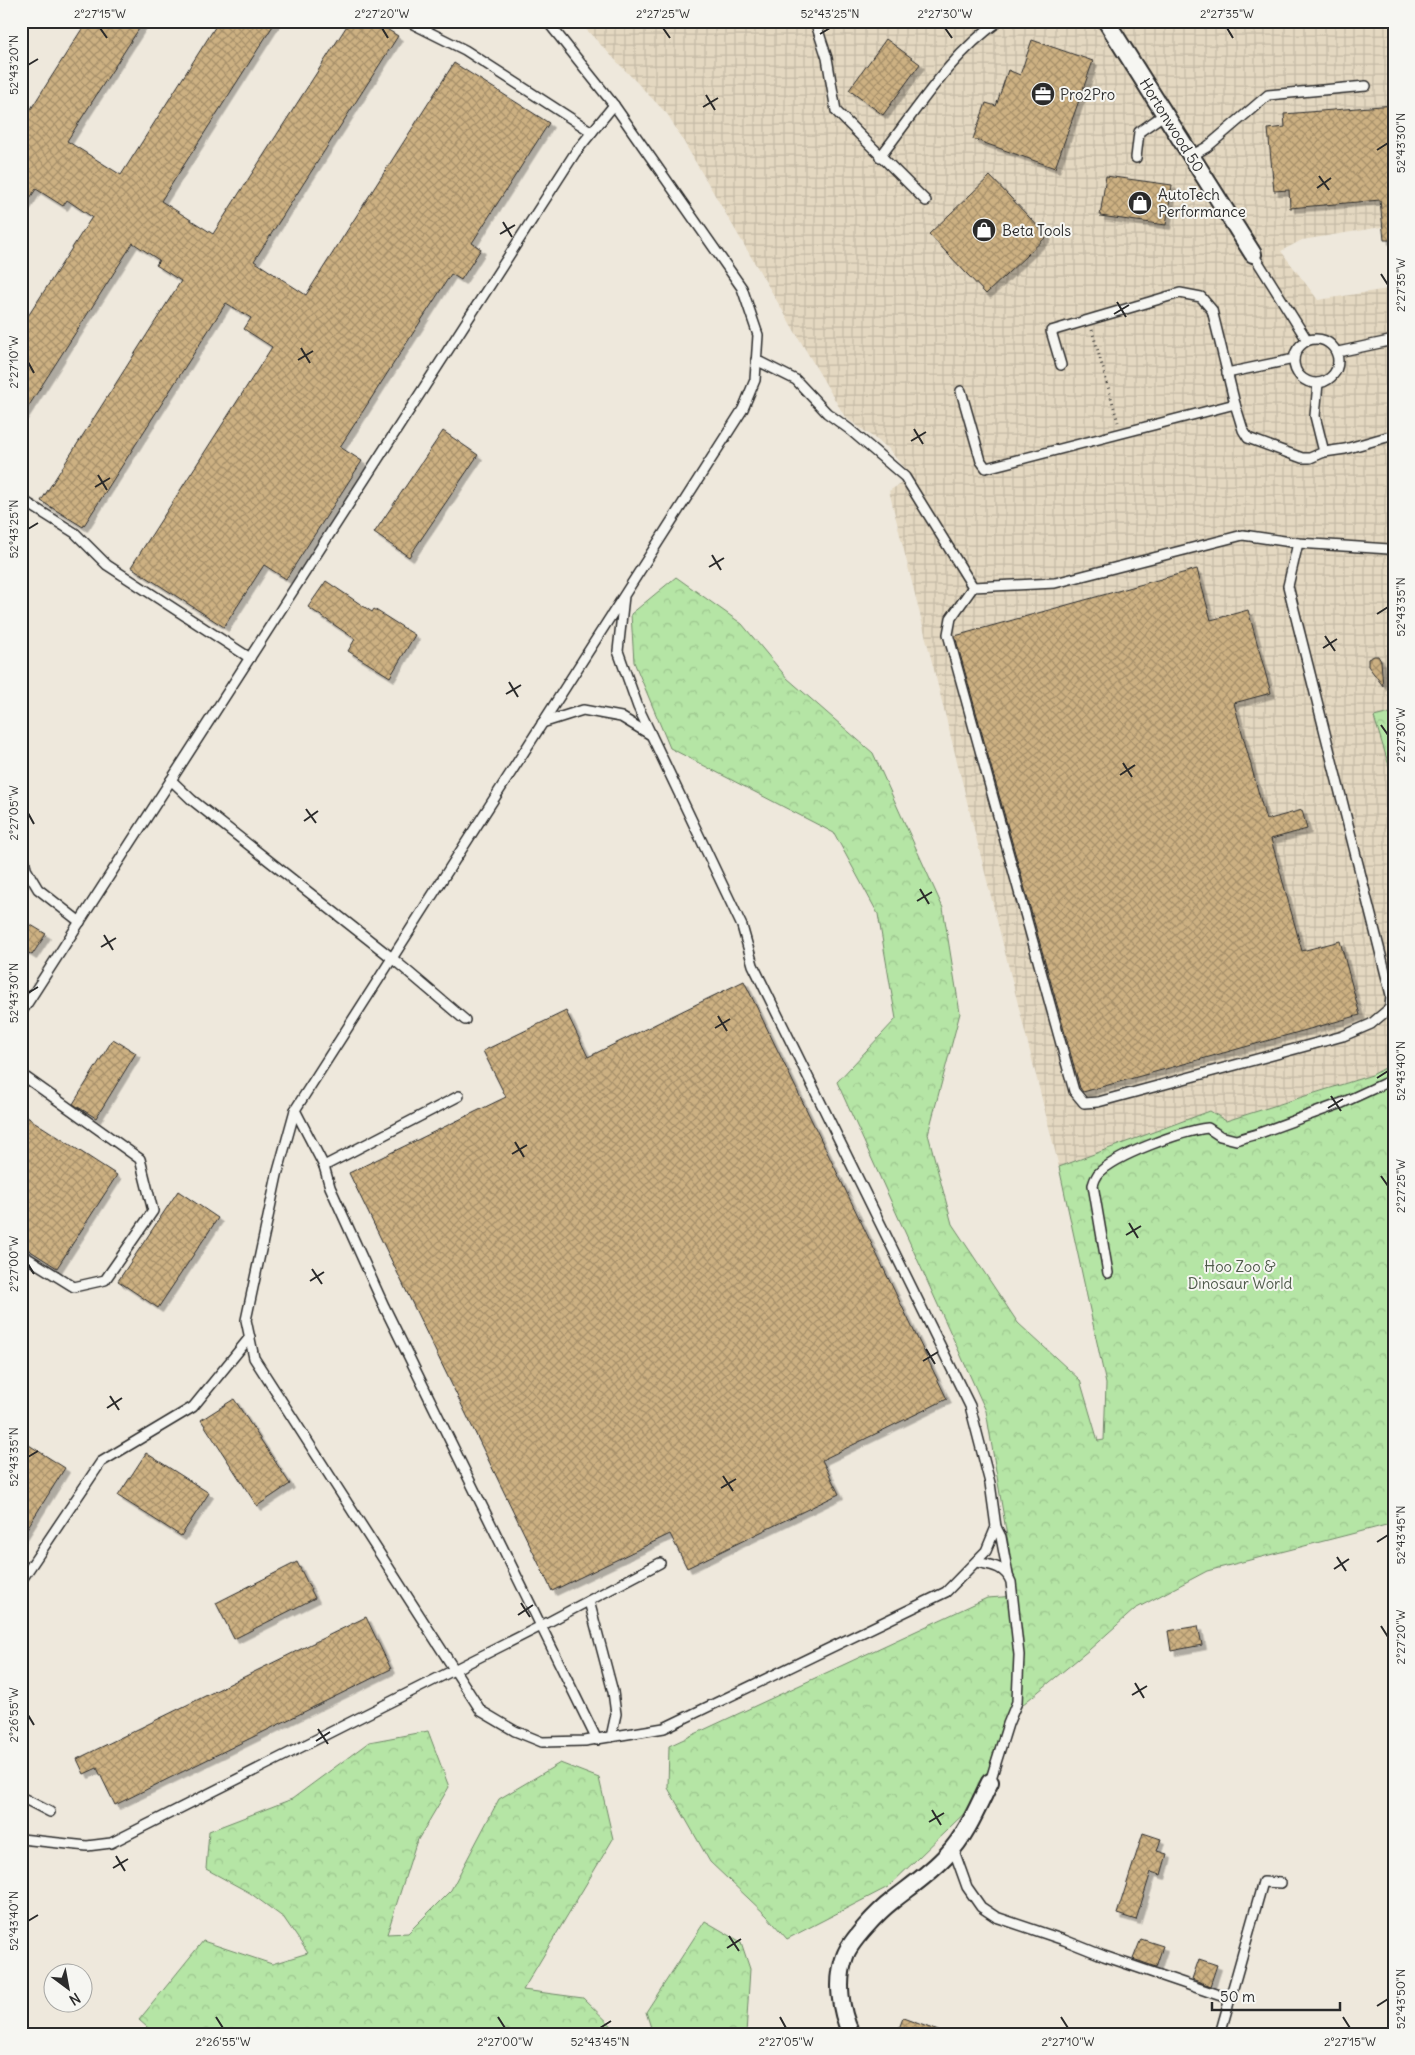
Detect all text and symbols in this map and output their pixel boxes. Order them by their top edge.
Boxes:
text: 2°27'15"W [74,6,126,21]
text: 2°27'20"W [355,6,409,21]
text: 2°27'25"W [636,6,690,21]
text: 52°43'25"N [800,6,860,21]
text: 2°27'30"W [917,6,973,21]
text: 2°27'35"W [1200,6,1254,21]
text: 52°43'20"N [6,35,21,95]
street label: Hortonwood 50 [1136,75,1208,175]
office icon: Pro2Pro [1030,81,1056,107]
place label: Pro2Pro [1060,85,1115,104]
text: 52°43'30"N [1393,113,1408,173]
place label: AutoTech Performance [1158,185,1246,221]
shop icon: AutoTech Performance [1127,190,1153,216]
shop icon: Beta Tools [971,217,997,243]
place label: Beta Tools [1002,221,1071,240]
text: 2°27'35"W [1393,258,1408,312]
text: 2°27'10"W [6,335,21,389]
text: 52°43'25"N [6,499,21,559]
text: 52°43'35"N [1393,577,1408,637]
text: 2°27'30"W [1393,707,1408,763]
text: 2°27'05"W [6,785,21,841]
text: 52°43'30"N [6,963,21,1023]
text: 52°43'40"N [1393,1041,1408,1101]
text: 2°27'25"W [1393,1159,1408,1213]
text: 2°27'00"W [6,1236,21,1292]
park label: Hoo Zoo & Dinosaur World [1188,1257,1293,1293]
text: 52°43'35"N [6,1427,21,1487]
text: 52°43'45"N [1393,1505,1408,1565]
text: 2°27'20"W [1393,1610,1408,1664]
text: 2°26'55"W [6,1687,21,1743]
text: 52°43'40"N [6,1891,21,1951]
north arrow [42,1962,92,2012]
text: 52°43'50"N [1393,1969,1408,2029]
scale bar [1212,1980,1340,2012]
text: 50 m [1220,1987,1255,2006]
text: N [66,1989,84,2009]
text: 2°26'55"W [195,2034,251,2049]
text: 2°27'00"W [477,2034,533,2049]
text: 52°43'45"N [570,2034,630,2049]
text: 2°27'05"W [758,2034,814,2049]
text: 2°27'10"W [1042,2034,1095,2049]
text: 2°27'15"W [1324,2034,1376,2049]

